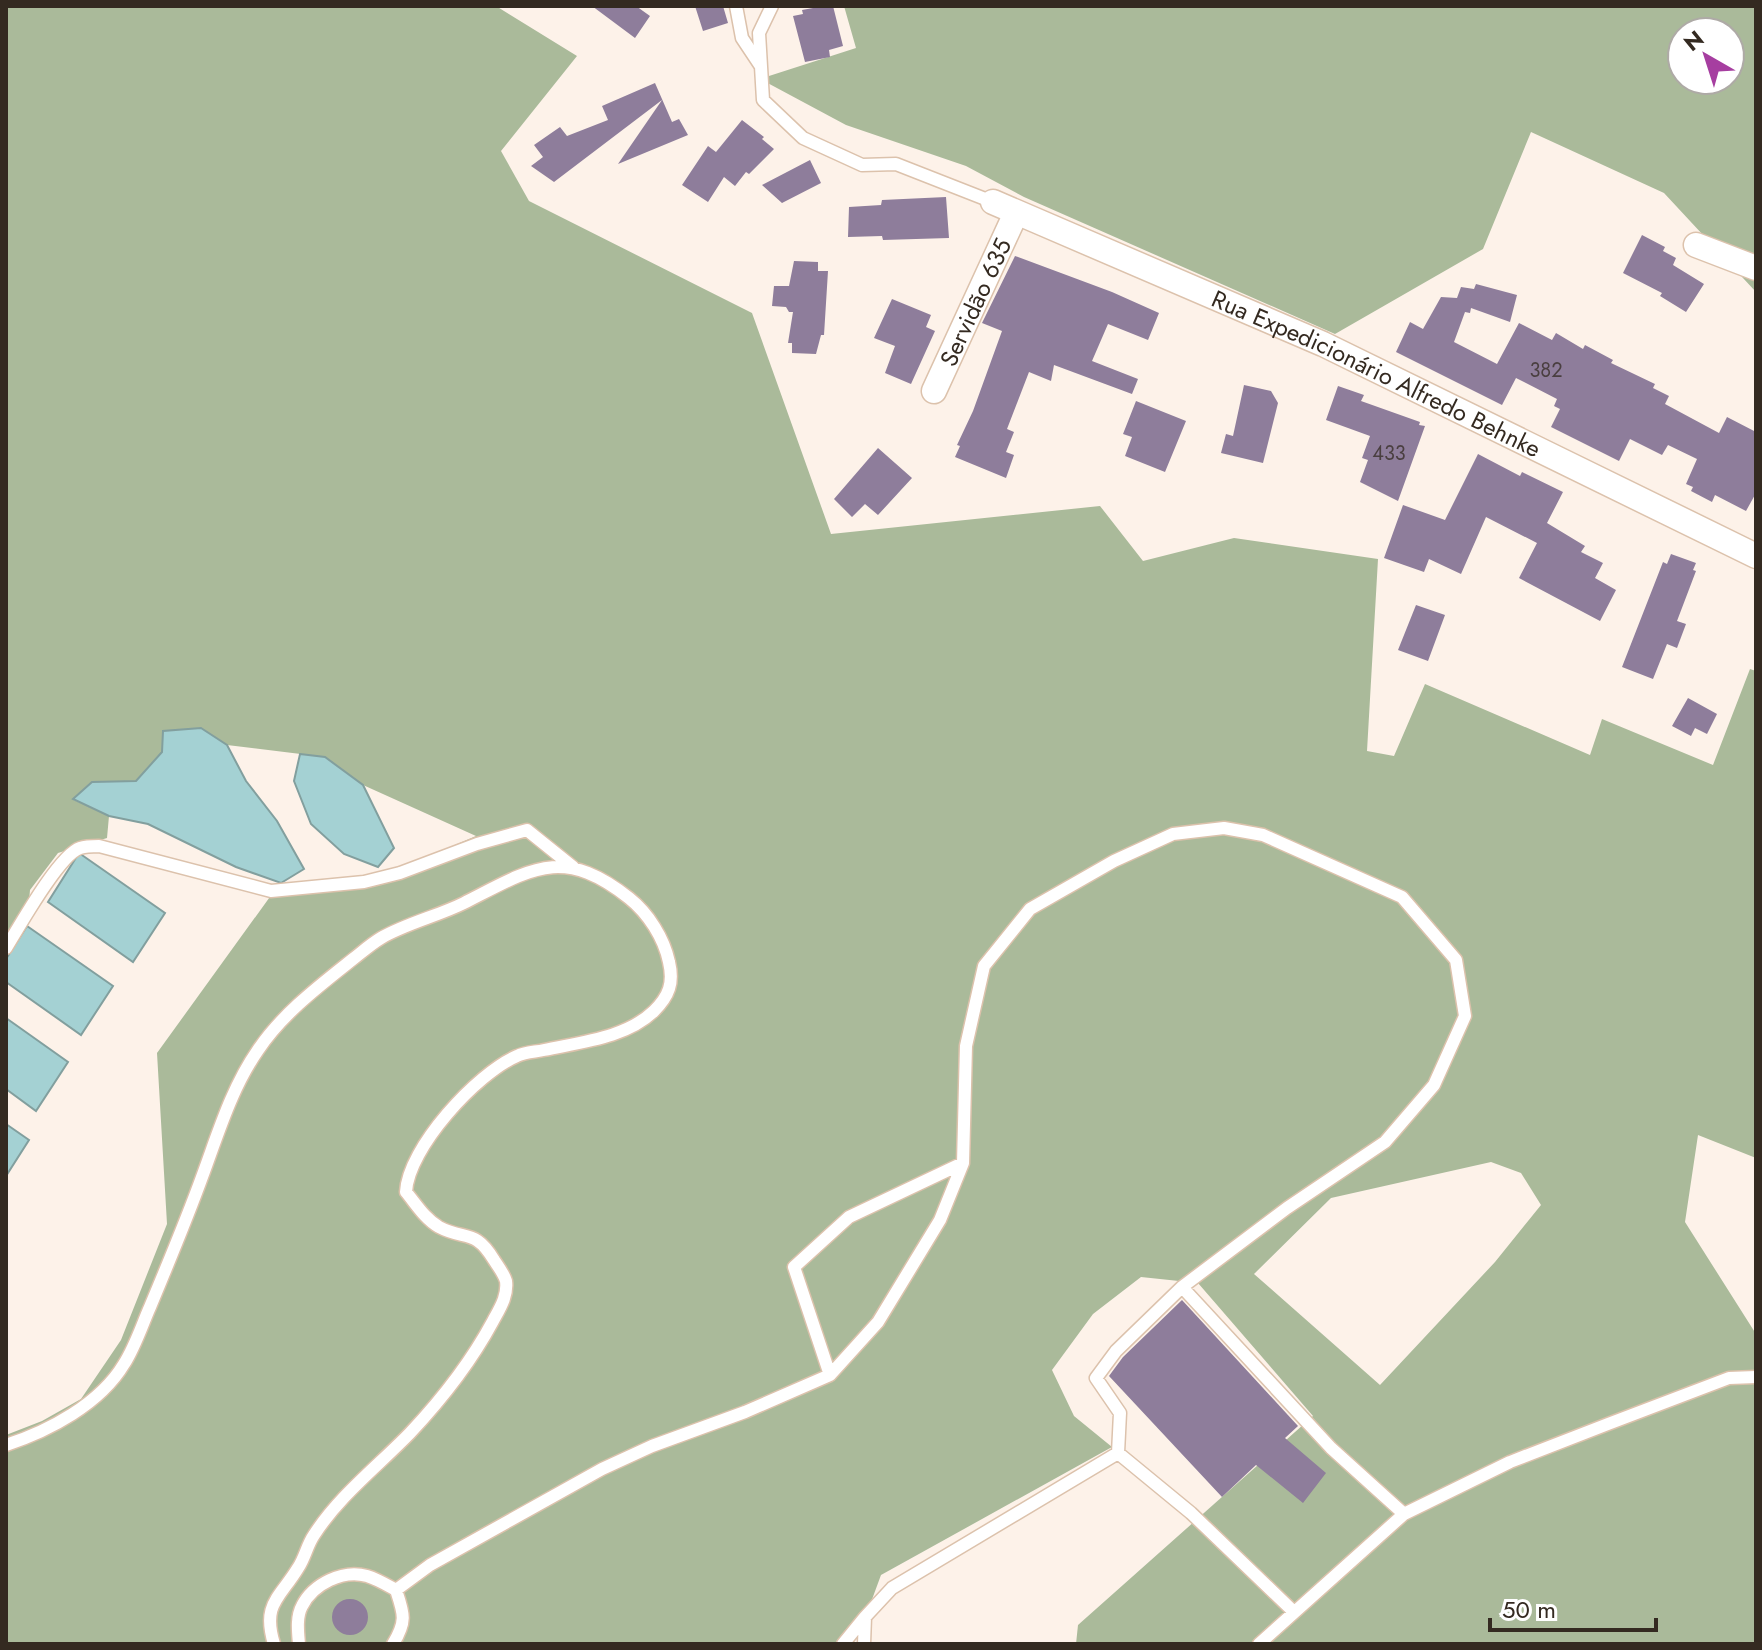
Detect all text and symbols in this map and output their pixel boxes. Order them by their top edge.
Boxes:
north arrow [1666,16,1746,96]
text: N [1677,23,1710,58]
street label: Servidão 635 [930,232,1020,372]
street label: Rua Expedicionário Alfredo Behnke [1207,281,1547,466]
house number: 382 [1529,356,1563,385]
house number: 433 [1372,439,1406,468]
scale bar [1490,1582,1656,1632]
text: 50 m [1502,1592,1556,1627]

